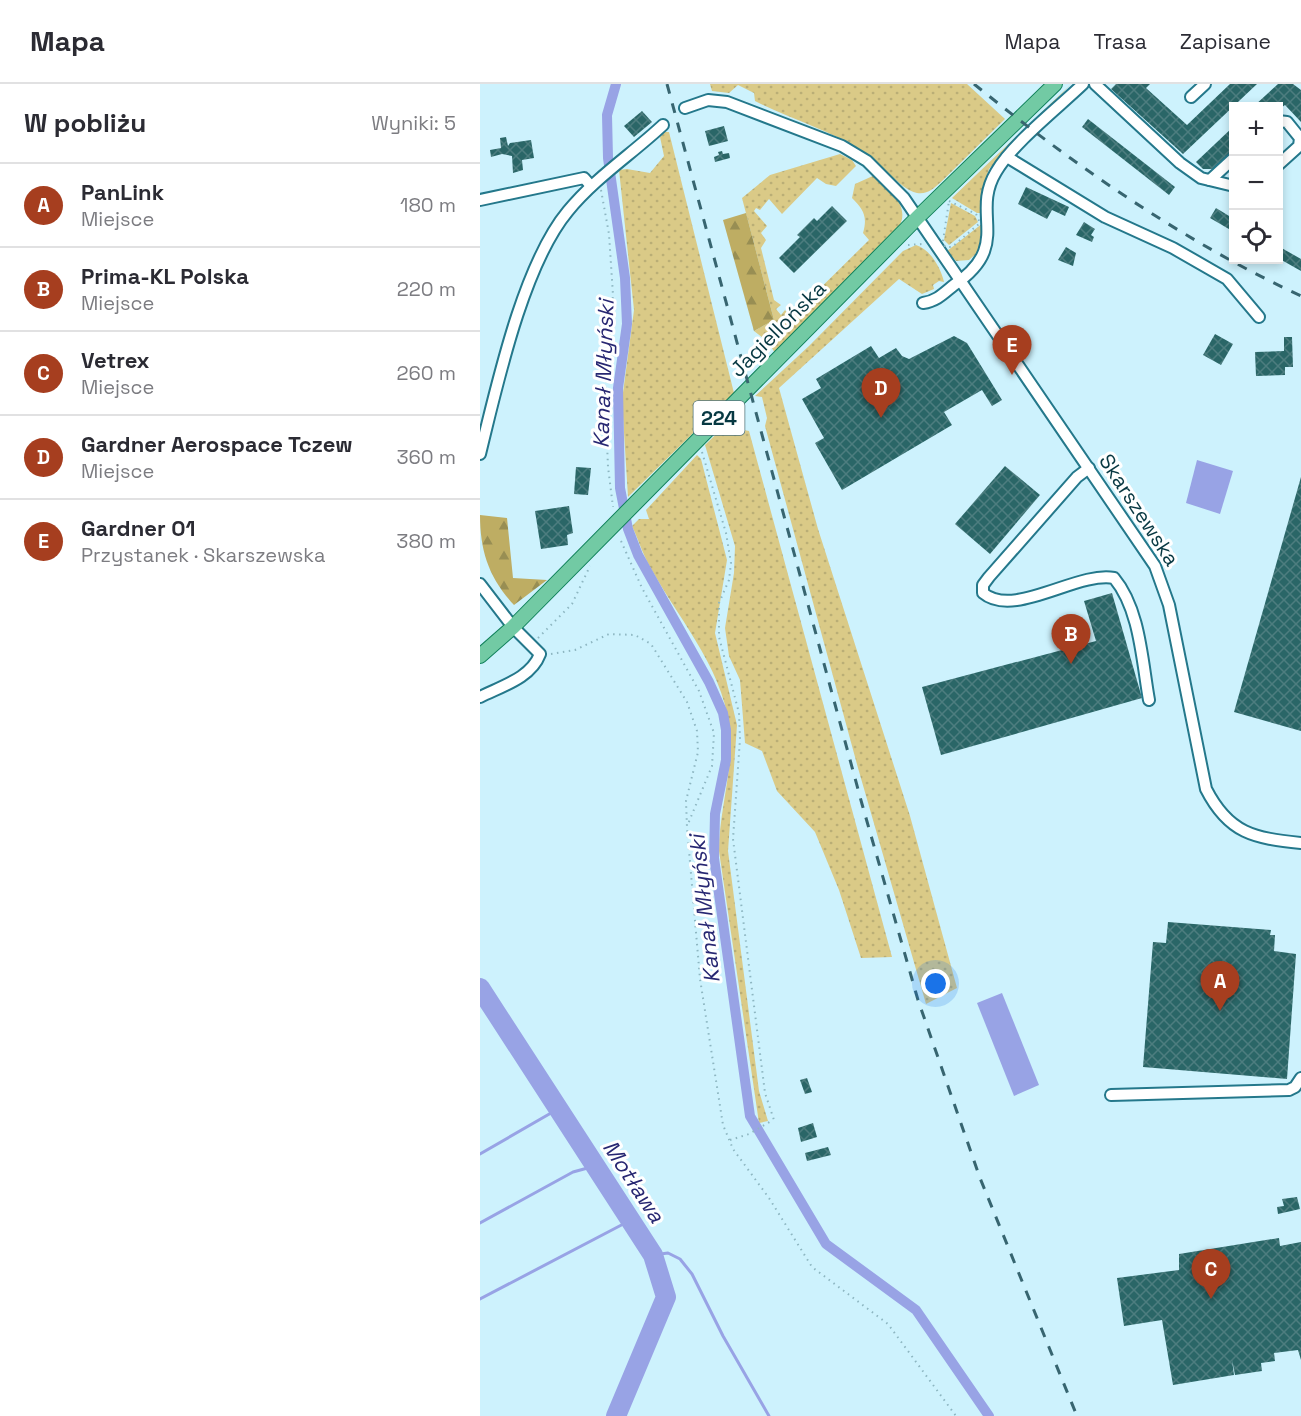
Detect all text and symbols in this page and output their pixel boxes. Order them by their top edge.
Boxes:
text: Mapa [30,23,105,59]
text: Mapa [1005,28,1060,55]
text: Trasa [1093,28,1147,55]
text: Zapisane [1180,28,1271,55]
map controls [1229,102,1283,264]
button: + [1229,102,1283,156]
text: W pobliżu [24,106,146,140]
text: Wyniki: 5 [371,110,456,136]
button: − [1229,156,1283,210]
text: PanLink [81,178,164,206]
text: A [37,192,50,218]
text: 180 m [400,192,456,218]
text: Miejsce [81,206,154,232]
button: locate [1229,210,1283,264]
text: Prima-KL Polska [81,262,249,290]
street label: Jagiellońska [724,275,831,382]
text: B [37,276,50,302]
text: 220 m [397,276,456,302]
text: Miejsce [81,290,154,316]
water label: Kanał Młyński [586,297,620,449]
pin: E [992,326,1032,375]
text: Vetrex [81,346,150,374]
text: C [37,360,50,386]
text: 260 m [397,360,456,386]
pin: D [862,368,900,418]
text: Miejsce [81,374,154,400]
road number: 224 [694,401,744,435]
text: Gardner Aerospace Tczew [81,430,353,458]
text: D [37,444,50,470]
text: 360 m [397,444,456,470]
street label: Skarszewska [1093,449,1186,571]
text: Miejsce [81,458,154,484]
text: Gardner 01 [81,514,195,542]
text: E [38,528,49,554]
text: 380 m [396,528,456,554]
text: Przystanek · Skarszewska [81,542,325,568]
pin: B [1052,614,1090,664]
water label: Kanał Młyński [682,831,726,984]
pin: A [1200,962,1240,1011]
your location [921,969,950,998]
water label: Motława [597,1134,671,1228]
pin: C [1192,1250,1230,1299]

